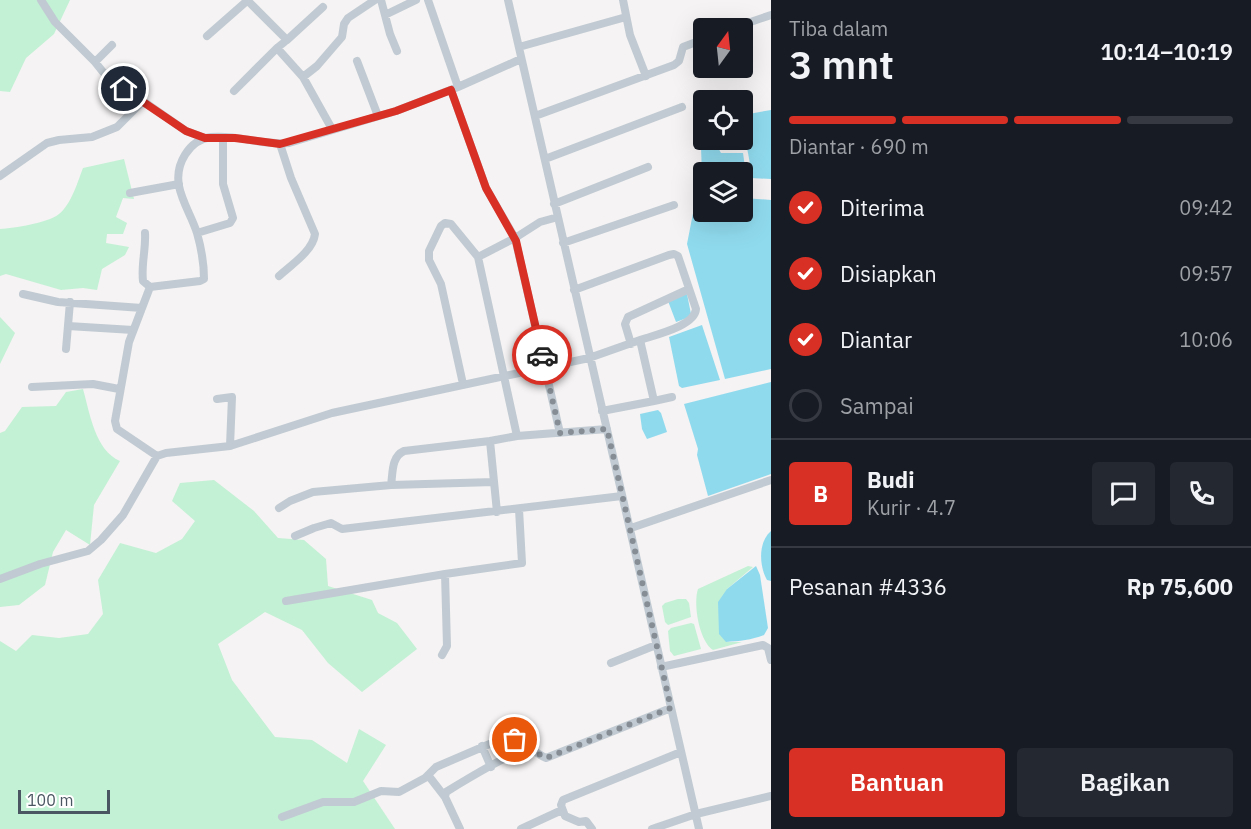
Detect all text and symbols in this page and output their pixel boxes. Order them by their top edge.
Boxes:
text: Tiba dalam [789,15,888,42]
north arrow [693,18,753,78]
map controls [693,18,753,222]
text: 10:14–10:19 [1100,37,1233,66]
text: 3 mnt [789,39,894,90]
pin [98,63,149,114]
icon: home [107,72,140,105]
button: locate [693,90,753,150]
text: Diantar · 690 m [789,133,929,160]
button: layers [693,162,753,222]
icon: check [789,191,822,224]
text: Diterima [840,193,925,222]
text: 09:42 [1179,194,1233,221]
icon: check [789,257,822,290]
text: Disiapkan [840,259,937,288]
text: 09:57 [1179,260,1233,287]
icon: check [789,323,822,356]
courier [512,325,572,385]
text: Diantar [840,325,912,354]
text: 10:06 [1179,326,1233,353]
icon: car [526,339,559,372]
text: Sampai [840,391,914,420]
button: chat [1092,462,1155,525]
button: phone [1170,462,1233,525]
text: Budi [867,465,914,494]
text: B [813,479,828,508]
text: Kurir · 4.7 [867,494,956,521]
text: Pesanan #4336 [789,572,947,601]
text: Rp 75,600 [1127,572,1233,601]
pin [489,714,540,765]
icon: bag [498,723,531,756]
button: Bantuan [789,748,1005,817]
button: Bagikan [1017,748,1233,817]
scale bar [18,787,110,814]
text: 100 m [27,790,74,810]

